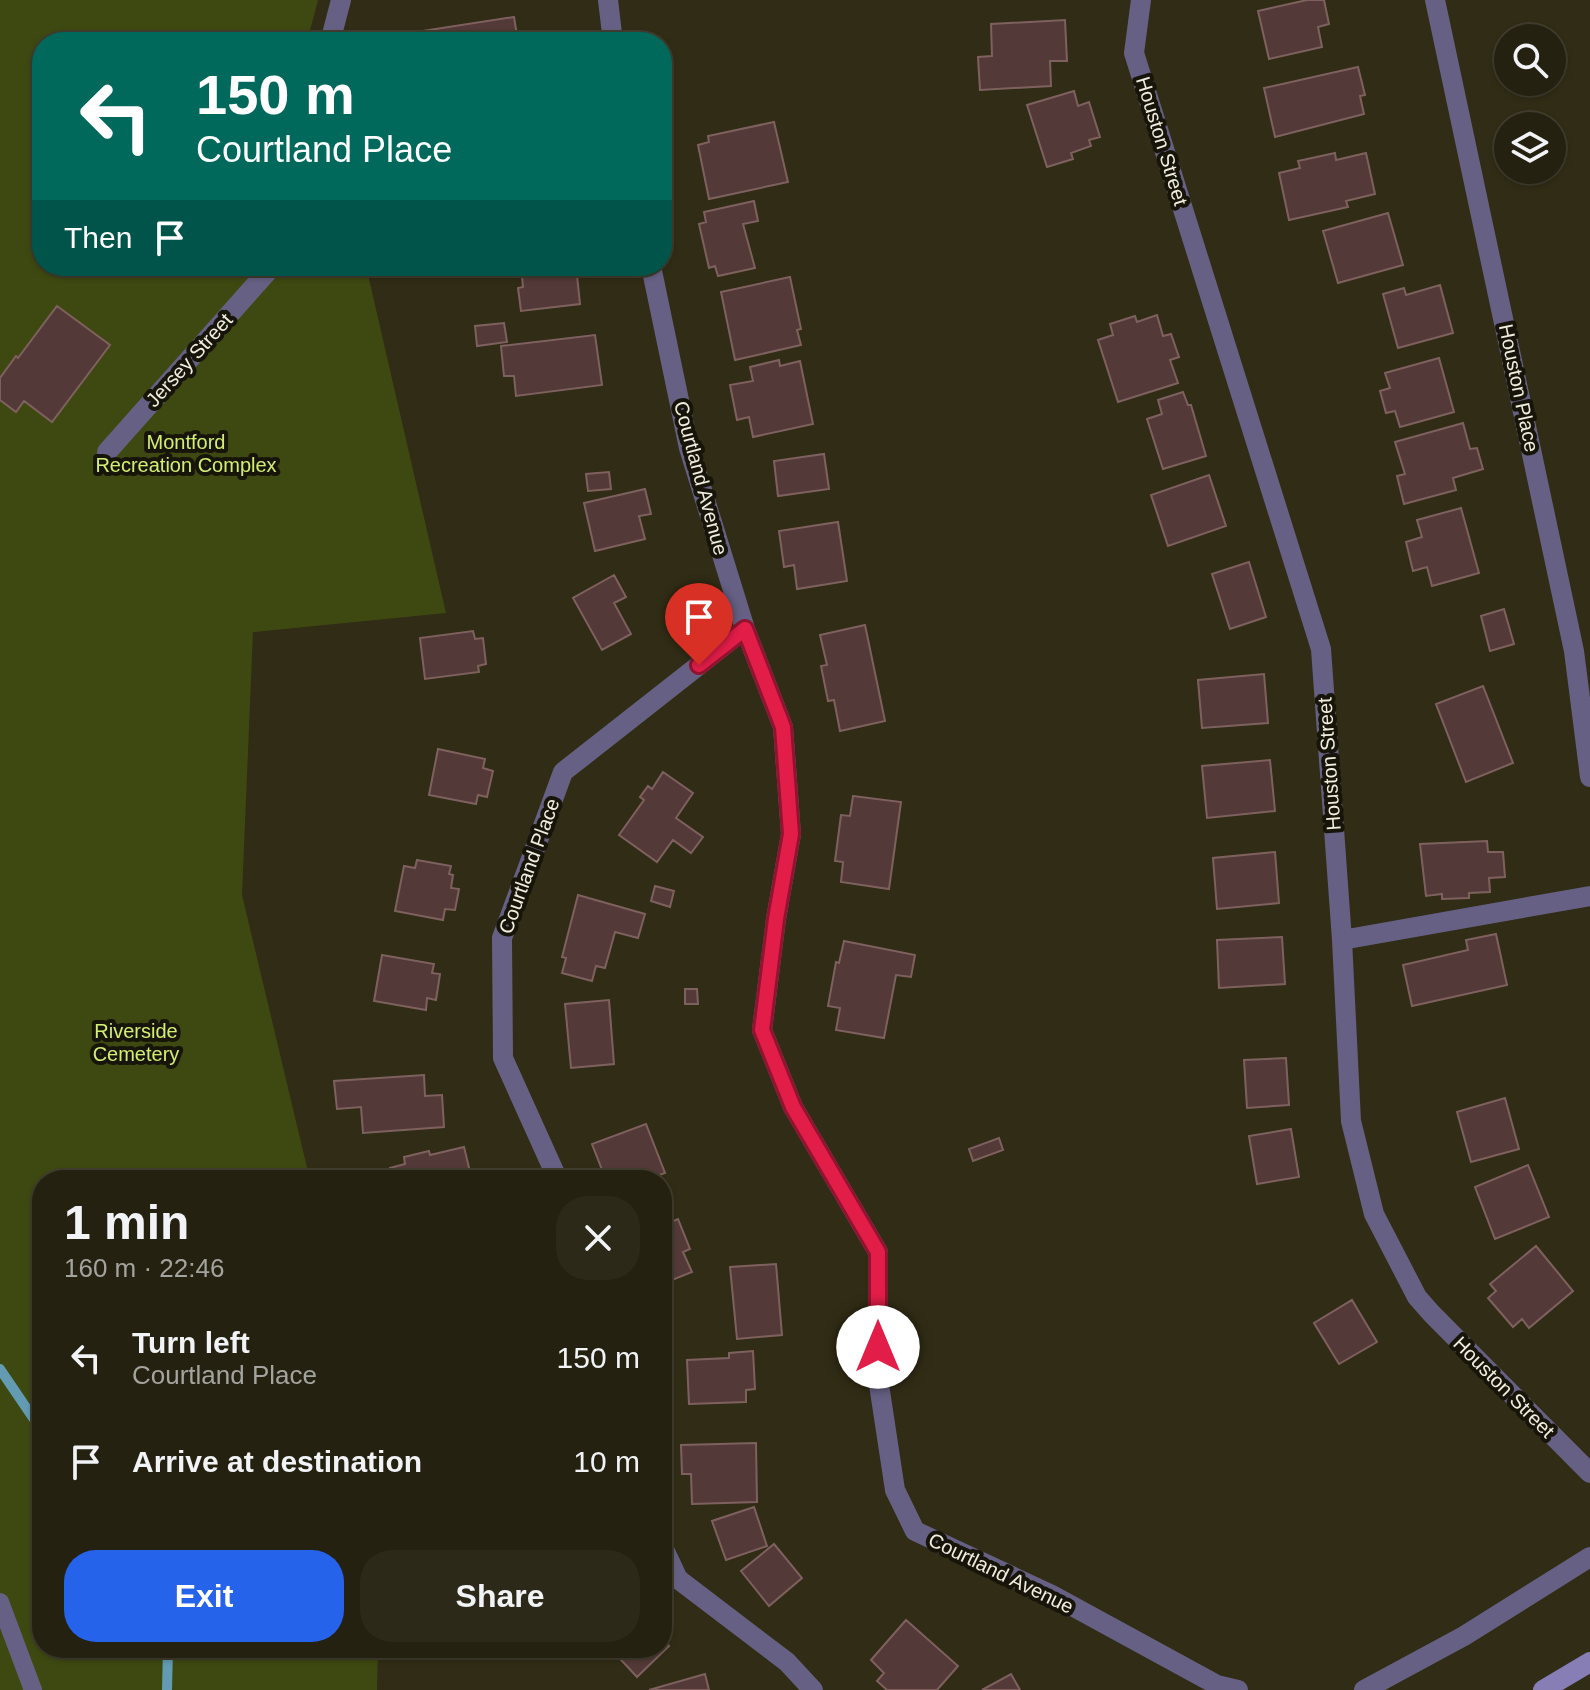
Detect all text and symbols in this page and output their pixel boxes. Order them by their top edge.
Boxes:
map controls [1494,24,1566,184]
button: search [1494,24,1566,96]
text: 150 m [196,63,355,126]
icon: left [64,64,168,168]
street label: Houston Street [1132,74,1192,208]
button: layers [1494,112,1566,184]
text: Courtland Place [196,129,452,170]
icon: arrive [148,216,192,260]
text: Then [64,221,132,254]
street label: Jersey Street [141,309,237,411]
street label: Houston Place [1495,322,1543,454]
street label: Courtland Avenue [670,399,732,557]
park label: Montford Recreation Complex [95,431,277,476]
pin [665,583,733,665]
icon: arrive [677,595,721,639]
street label: Houston Street [1313,696,1345,831]
street label: Courtland Place [494,795,564,937]
park label: Riverside Cemetery [93,1020,179,1065]
text: 1 min [64,1196,189,1249]
button: close [556,1196,640,1280]
text: 160 m · 22:46 [64,1253,224,1283]
position arrow [836,1305,920,1389]
text: Turn left [132,1326,250,1359]
street label: Houston Street [1449,1332,1559,1442]
icon: left [64,1336,108,1380]
text: 150 m [557,1341,640,1374]
text: Courtland Place [132,1360,317,1390]
icon: arrive [64,1440,108,1484]
text: Arrive at destination [132,1445,422,1478]
text: 10 m [573,1445,640,1478]
street label: Courtland Avenue [925,1528,1077,1618]
button: Exit [64,1550,344,1642]
button: Share [360,1550,640,1642]

